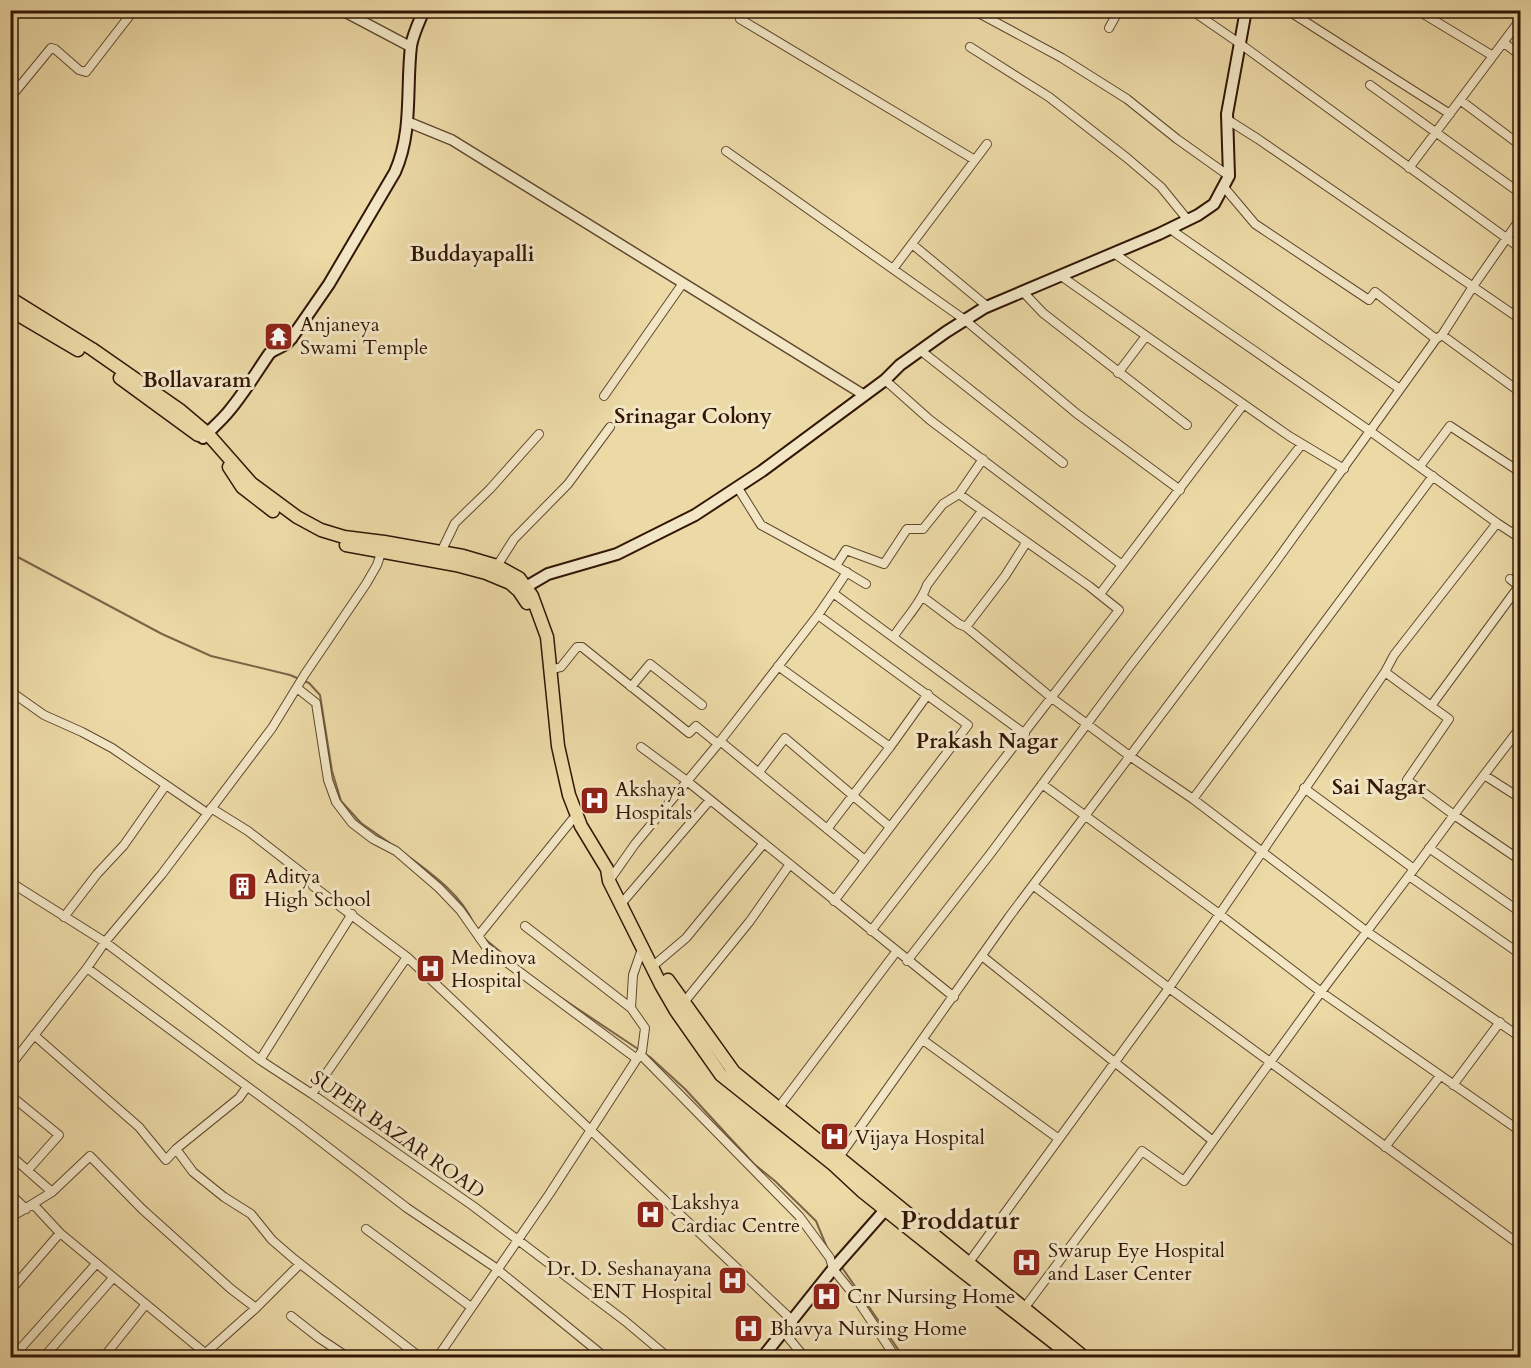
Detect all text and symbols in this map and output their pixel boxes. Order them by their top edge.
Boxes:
district label: Buddayapalli [410,240,535,269]
place label: Anjaneya Swami Temple [300,311,428,361]
temple icon: Anjaneya Swami Temple [263,320,295,352]
district label: Bollavaram [142,366,252,395]
district label: Srinagar Colony [614,402,772,431]
district label: Prakash Nagar [916,727,1059,756]
district label: Sai Nagar [1332,773,1427,802]
place label: Akshaya Hospitals [615,776,692,826]
hospital icon: Akshaya Hospitals [578,784,610,816]
place label: Aditya High School [264,863,371,913]
building icon: Aditya High School [227,871,259,903]
place label: Medinova Hospital [451,944,536,994]
hospital icon: Medinova Hospital [414,952,446,984]
street label: SUPER BAZAR ROAD [305,1064,490,1205]
hospital icon: Vijaya Hospital [818,1121,850,1153]
place label: Vijaya Hospital [855,1124,985,1151]
place label: Lakshya Cardiac Centre [671,1189,800,1239]
hospital icon: Lakshya Cardiac Centre [634,1198,666,1230]
district label: Proddatur [901,1203,1020,1238]
place label: Swarup Eye Hospital and Laser Center [1048,1237,1225,1287]
hospital icon: Swarup Eye Hospital and Laser Center [1011,1246,1043,1278]
place label: Dr. D. Seshanayana ENT Hospital [547,1255,712,1305]
hospital icon: Dr. D. Seshanayana ENT Hospital [717,1264,749,1296]
hospital icon: Cnr Nursing Home [810,1280,842,1312]
place label: Cnr Nursing Home [847,1283,1015,1310]
hospital icon: Bhavya Nursing Home [733,1312,765,1344]
place label: Bhavya Nursing Home [770,1315,967,1342]

